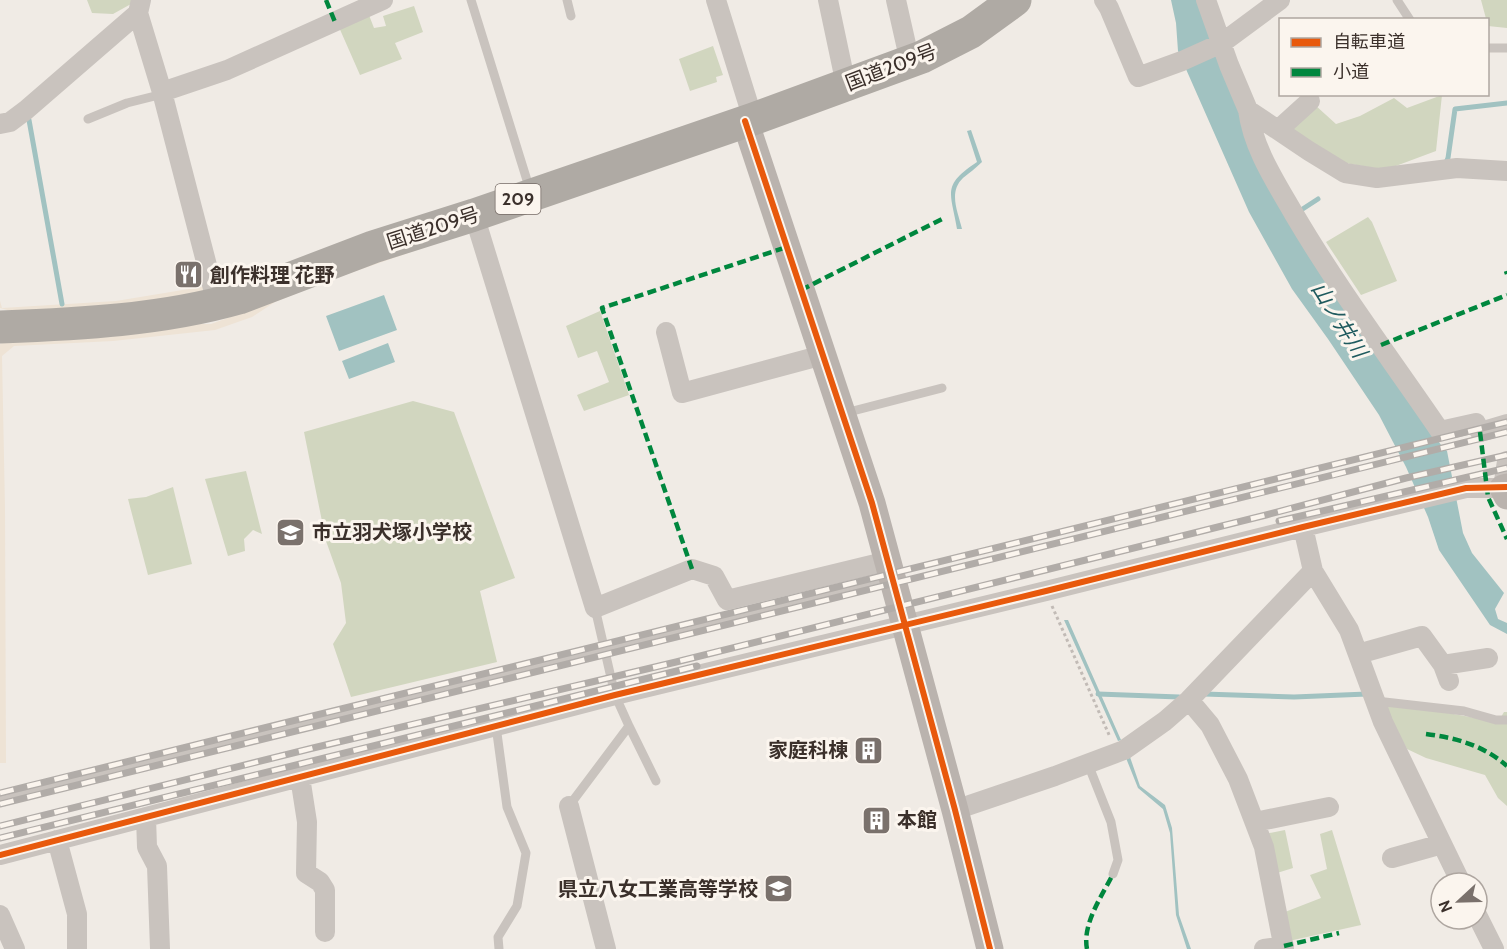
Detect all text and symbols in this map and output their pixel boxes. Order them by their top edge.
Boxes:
legend [1279,18,1489,96]
text: 自転車道 [1333,31,1405,53]
street label: 国道209号 [842,39,940,95]
text: 小道 [1333,61,1369,83]
road number: 209 [496,184,540,214]
street label: 国道209号 [384,202,482,254]
restaurant icon: 創作料理 花野 [173,259,205,291]
place label: 創作料理 花野 [210,263,335,287]
water label: 山ノ井川 [1307,277,1373,364]
school or university icon: 市立羽犬塚小学校 [275,516,307,548]
place label: 市立羽犬塚小学校 [312,520,472,544]
building icon: 家庭科棟 [853,734,885,766]
place label: 家庭科棟 [768,738,848,762]
building icon: 本館 [860,804,892,836]
place label: 本館 [897,808,937,832]
north arrow [1429,871,1489,931]
school or university icon: 県立八女工業高等学校 [763,873,795,905]
place label: 県立八女工業高等学校 [558,877,758,901]
text: N [1435,898,1456,915]

